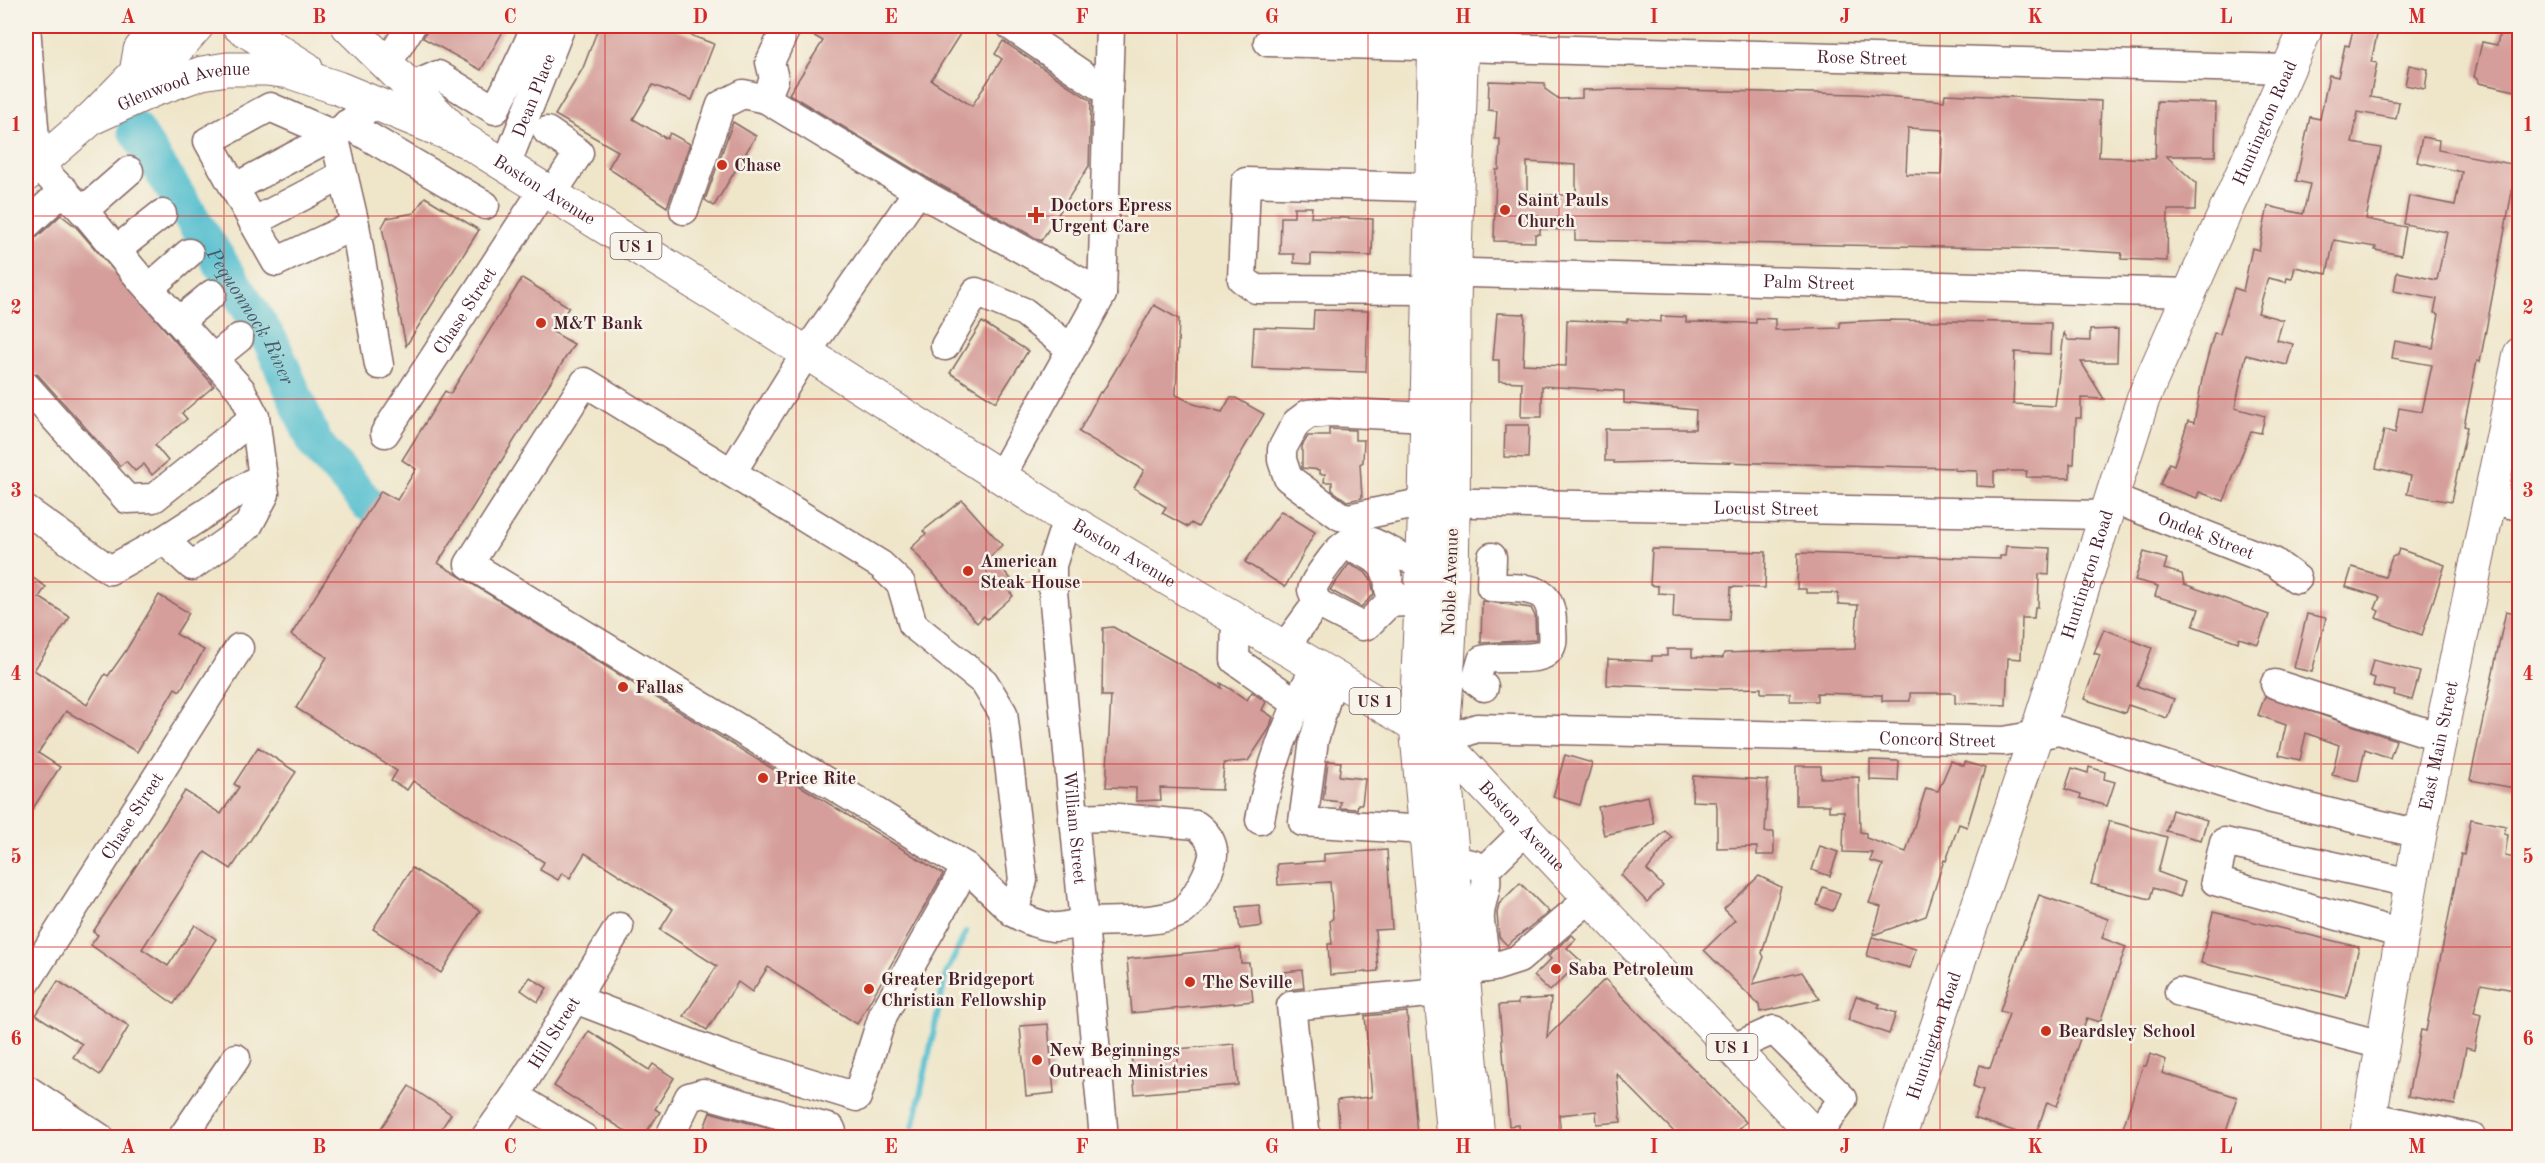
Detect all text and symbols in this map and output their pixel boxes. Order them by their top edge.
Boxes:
text: A [120,8,136,28]
text: B [312,8,326,28]
text: C [503,8,517,28]
text: D [692,8,708,28]
text: E [884,8,898,28]
text: F [1075,8,1089,28]
text: G [1265,8,1279,28]
text: H [1455,8,1471,28]
text: I [1650,8,1658,28]
text: J [1840,8,1851,28]
text: K [2027,8,2043,28]
text: L [2219,8,2233,28]
text: M [2408,8,2426,28]
street label: Rose Street [1816,49,1907,69]
street label: Dean Place [510,51,559,140]
street label: Huntington Road [2230,58,2301,188]
street label: Glenwood Avenue [115,61,250,115]
text: 1 [10,116,22,136]
text: 1 [2522,116,2534,136]
street label: Boston Avenue [490,152,598,229]
place label: Chase [734,157,781,175]
marker: Chase [715,158,729,172]
place label: Saint Pauls Church [1517,192,1609,231]
place label: Doctors Epress Urgent Care [1050,197,1172,236]
marker: Saint Pauls Church [1498,203,1512,217]
marker: Doctors Epress Urgent Care [1027,206,1045,224]
road number: US 1 [610,233,662,259]
water label: Pequonnock River [201,244,296,388]
street label: Chase Street [431,265,500,358]
street label: Palm Street [1762,273,1855,294]
text: 2 [10,299,22,319]
text: 2 [2522,299,2534,319]
place label: M&T Bank [553,315,643,333]
marker: M&T Bank [534,316,548,330]
text: 3 [10,482,22,502]
text: 3 [2522,482,2534,502]
street label: Locust Street [1713,500,1819,520]
street label: Huntington Road [2059,508,2117,642]
street label: Ondek Street [2155,509,2256,563]
street label: Boston Avenue [1069,516,1178,591]
street label: Noble Avenue [1440,528,1462,636]
place label: American Steak House [980,553,1081,592]
marker: American Steak House [961,564,975,578]
text: 4 [10,665,22,685]
text: 4 [2522,665,2534,685]
place label: Fallas [635,679,684,697]
street label: East Main Street [2417,679,2462,812]
marker: Fallas [616,680,630,694]
road number: US 1 [1350,688,1400,714]
street label: Concord Street [1879,730,1996,751]
street label: Chase Street [99,770,167,863]
place label: Price Rite [775,770,856,788]
street label: William Street [1060,770,1088,885]
marker: Price Rite [756,771,770,785]
street label: Boston Avenue [1475,778,1568,875]
text: 5 [10,847,22,868]
text: 5 [2522,847,2534,868]
place label: Saba Petroleum [1568,961,1694,979]
marker: Saba Petroleum [1549,962,1563,976]
street label: Huntington Road [1905,970,1965,1103]
place label: Greater Bridgeport Christian Fellowship [881,971,1046,1010]
place label: The Seville [1202,974,1293,992]
marker: The Seville [1183,975,1197,989]
marker: Greater Bridgeport Christian Fellowship [862,982,876,996]
street label: Hill Street [526,994,584,1073]
place label: Beardsley School [2058,1023,2196,1041]
marker: Beardsley School [2039,1024,2053,1038]
text: 6 [10,1030,22,1050]
text: 6 [2522,1030,2534,1050]
road number: US 1 [1706,1034,1758,1060]
place label: New Beginnings Outreach Ministries [1049,1042,1208,1081]
marker: New Beginnings Outreach Ministries [1030,1053,1044,1067]
text: A [120,1138,136,1158]
text: B [312,1138,326,1158]
text: C [503,1138,517,1158]
text: D [692,1138,708,1158]
text: E [884,1138,898,1158]
text: F [1075,1138,1089,1158]
text: G [1265,1138,1279,1158]
text: H [1455,1138,1471,1158]
text: I [1650,1138,1658,1158]
text: J [1840,1138,1851,1158]
text: K [2027,1138,2043,1158]
text: L [2219,1138,2233,1158]
text: M [2408,1138,2426,1158]

